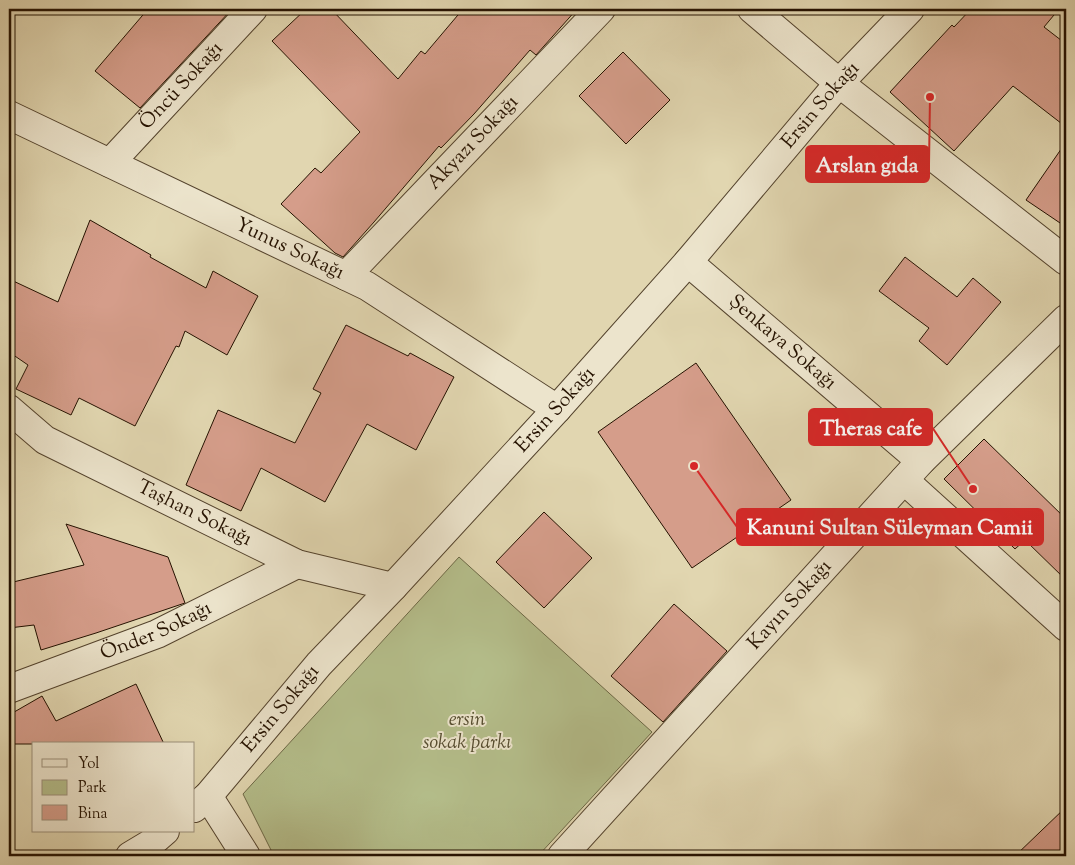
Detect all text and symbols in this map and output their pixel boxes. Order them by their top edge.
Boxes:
street label: Öncü Sokağı [132,35,230,137]
street label: Ersin Sokağı [775,55,867,155]
street label: Akyazı Sokağı [421,89,526,197]
callout: Arslan gıda [806,146,929,182]
text: Arslan gıda [816,152,919,182]
street label: Yunus Sokağı [230,211,349,288]
street label: Şenkaya Sokağı [722,288,843,397]
street label: Ersin Sokağı [509,360,603,460]
callout: Theras cafe [809,409,932,445]
text: Theras cafe [820,415,923,445]
street label: Taşhan Sokağı [132,473,257,554]
callout: Kanuni Sultan Süleyman Camii [737,509,1043,545]
text: Kanuni Sultan Süleyman Camii [747,514,1033,544]
street label: Kayın Sokağı [741,553,839,657]
street label: Önder Sokağı [96,594,217,668]
street label: Ersin Sokağı [235,658,327,759]
park label: ersin sokak parkı [423,706,511,758]
legend [32,742,195,832]
text: Yol [78,754,100,775]
text: Park [78,778,107,799]
text: Bina [78,804,108,825]

